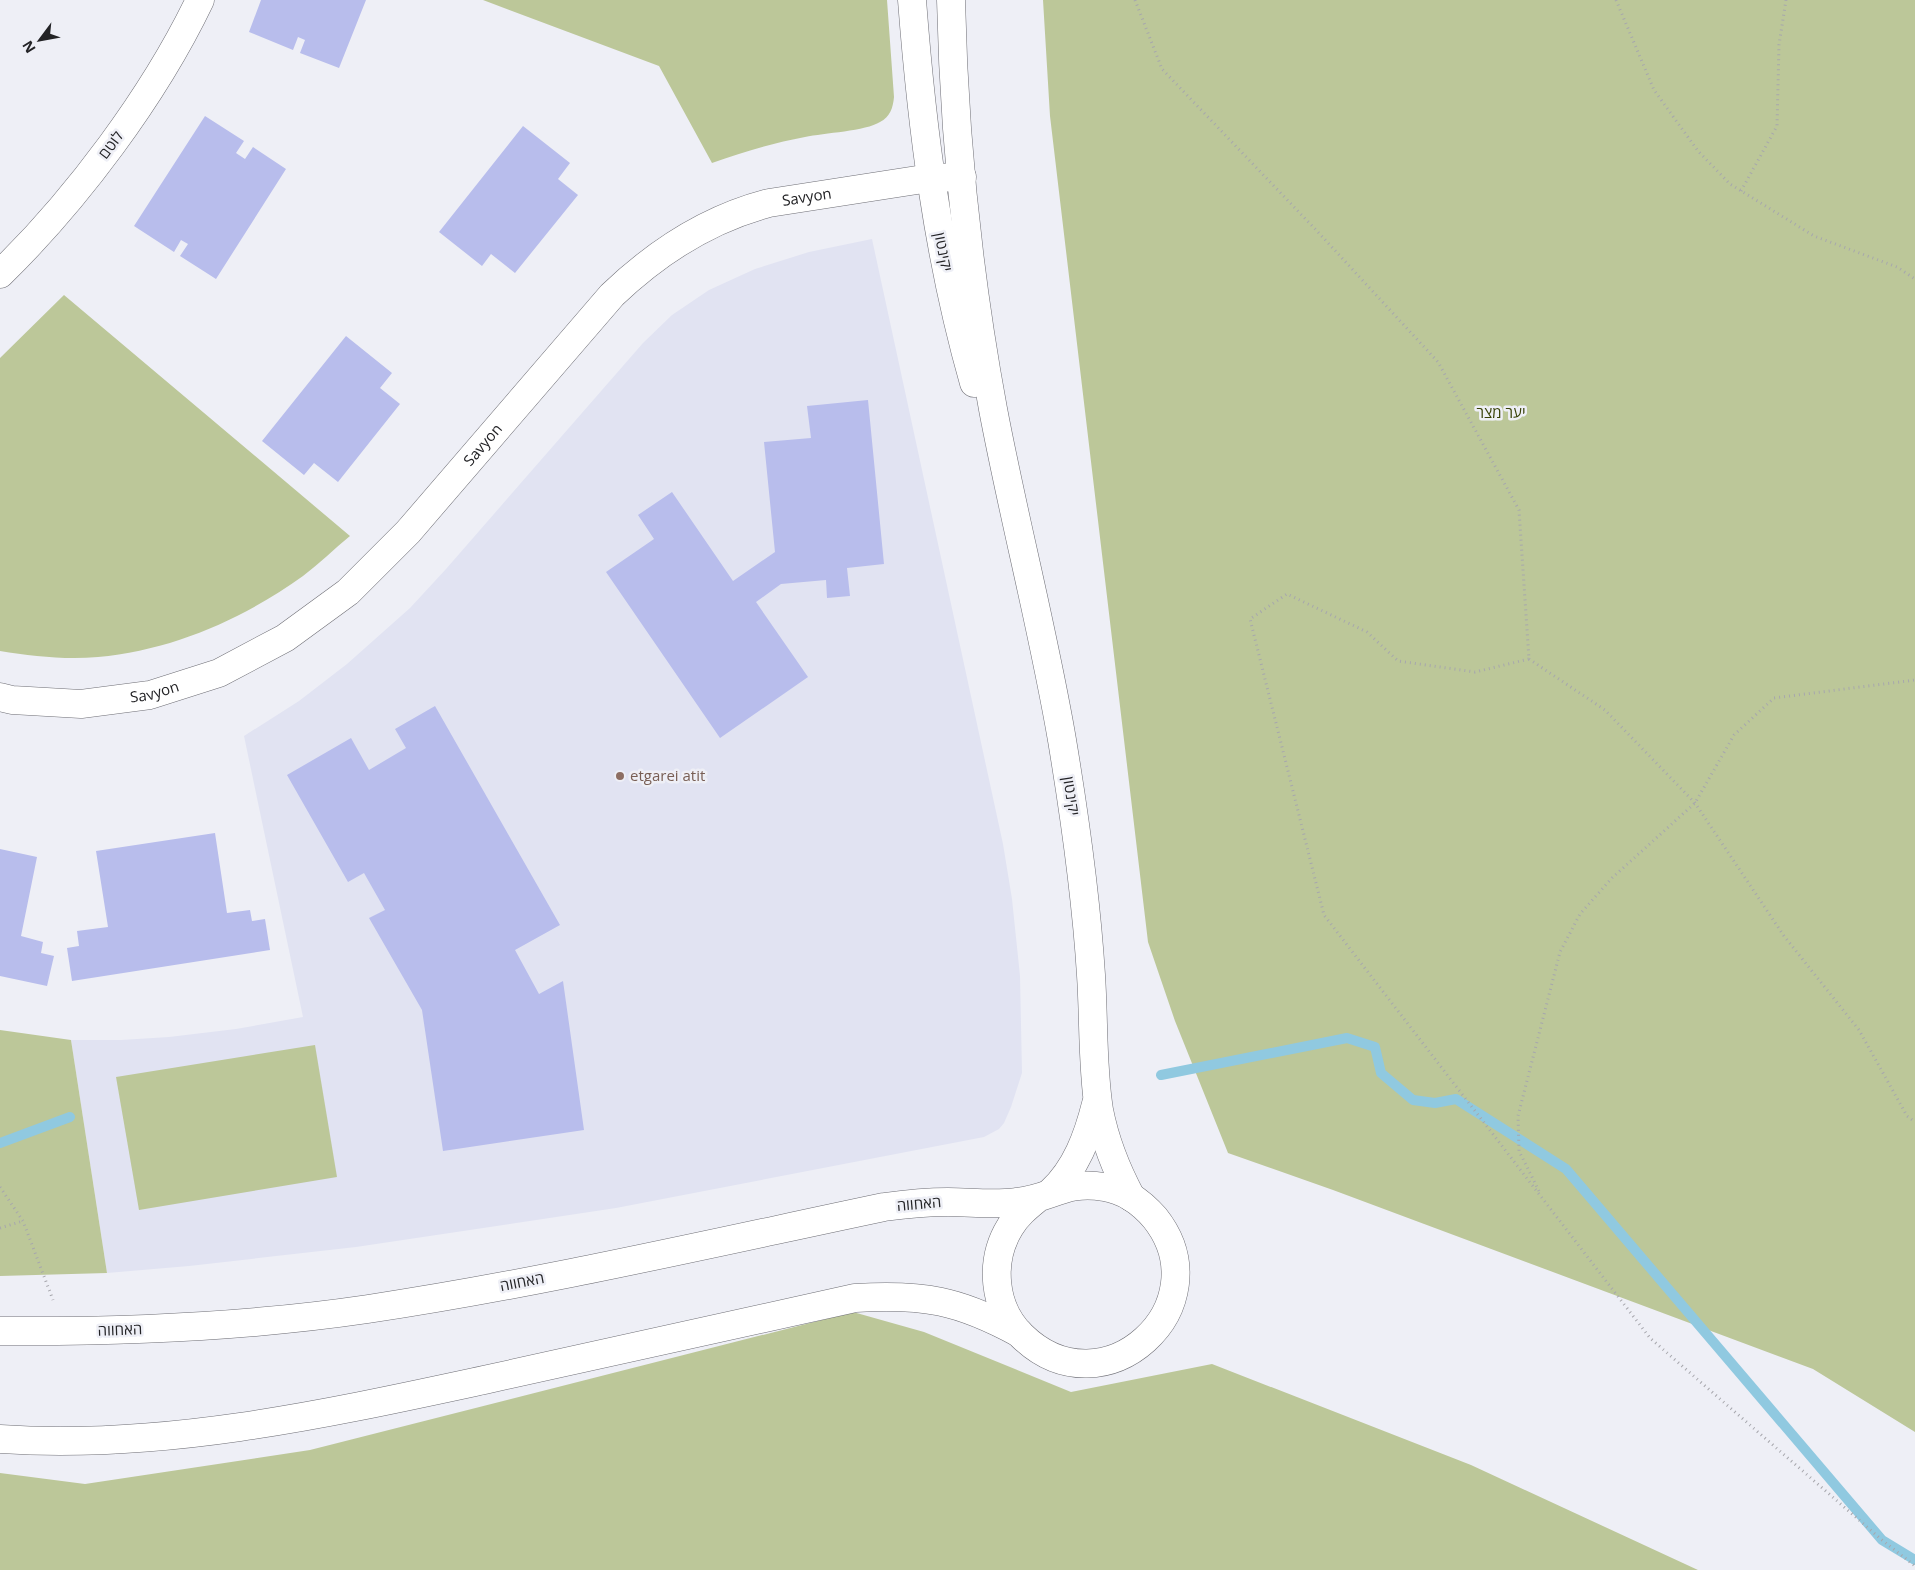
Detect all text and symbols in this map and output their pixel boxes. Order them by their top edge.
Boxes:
north arrow [15,15,65,65]
text: N [17,37,40,57]
street label: לוטם [93,126,127,162]
street label: Savyon [780,182,833,210]
street label: יקינטון [930,231,958,273]
park label: יער מצר [1477,402,1525,422]
street label: Savyon [458,419,506,470]
street label: Savyon [129,675,181,707]
place label: etgarei atit [630,765,705,785]
marker: etgarei atit [614,770,626,782]
street label: יקינטון [1059,775,1085,817]
street label: האחווה [896,1191,942,1215]
street label: האחווה [498,1267,546,1295]
street label: האחווה [97,1318,143,1340]

